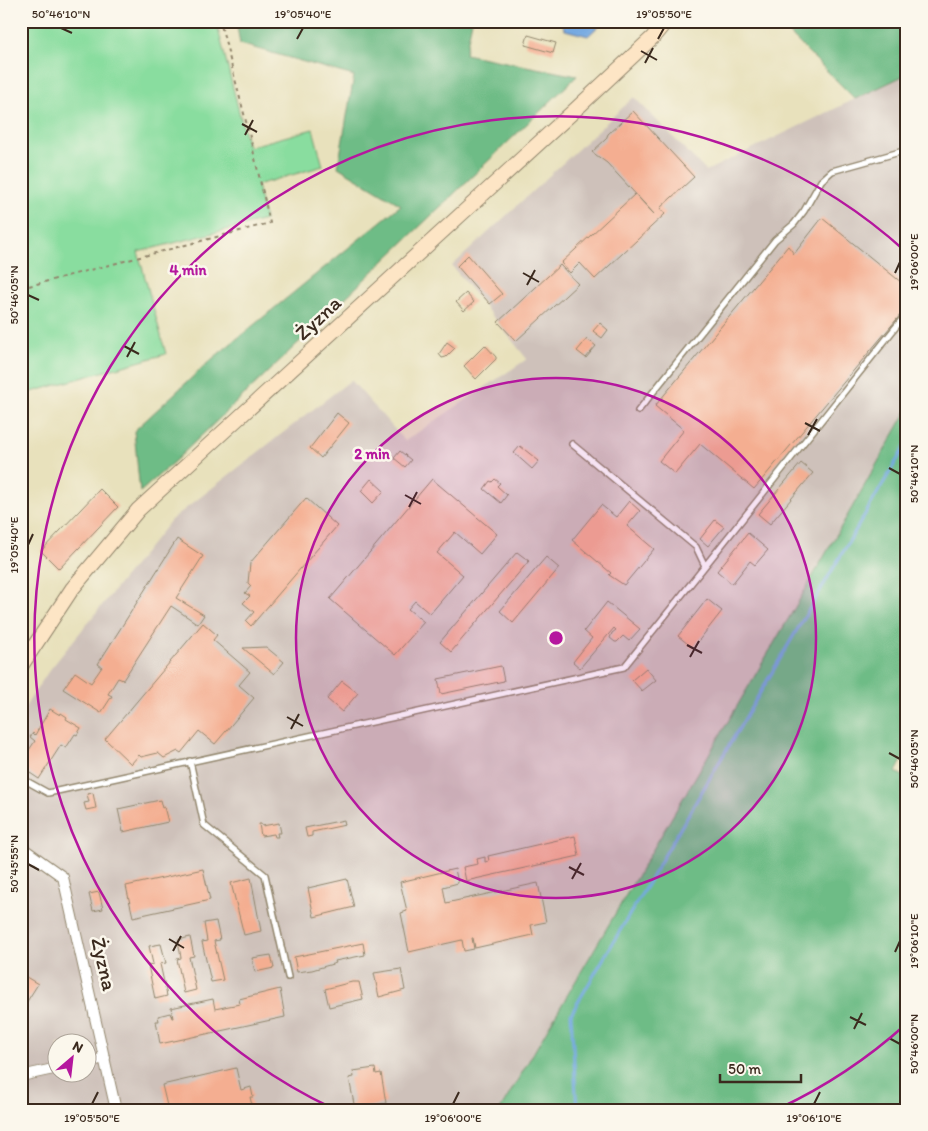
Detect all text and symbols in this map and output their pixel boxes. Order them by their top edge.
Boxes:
text: 50°46'10"N [32,7,90,21]
text: 19°05'40"E [275,7,332,21]
text: 19°05'50"E [636,7,692,21]
text: 19°06'00"E [907,233,921,291]
text: 4 min [170,261,207,279]
text: 50°46'05"N [7,265,21,325]
street label: Żyzna [289,290,346,345]
text: 2 min [354,445,391,463]
text: 50°46'10"N [907,445,921,503]
text: 19°05'40"E [7,516,21,573]
centre of rings [547,629,565,647]
text: 50°46'05"N [907,729,921,789]
text: 50°45'55"N [7,835,21,893]
text: 19°06'10"E [907,913,921,969]
street label: Żyzna [86,935,123,993]
text: 50°46'00"N [907,1014,921,1074]
north arrow [48,1034,98,1084]
text: N [70,1037,86,1057]
scale bar [720,1051,802,1083]
text: 50 m [728,1060,761,1078]
text: 19°05'50"E [64,1111,120,1125]
text: 19°06'00"E [424,1111,482,1125]
text: 19°06'10"E [786,1111,842,1125]

